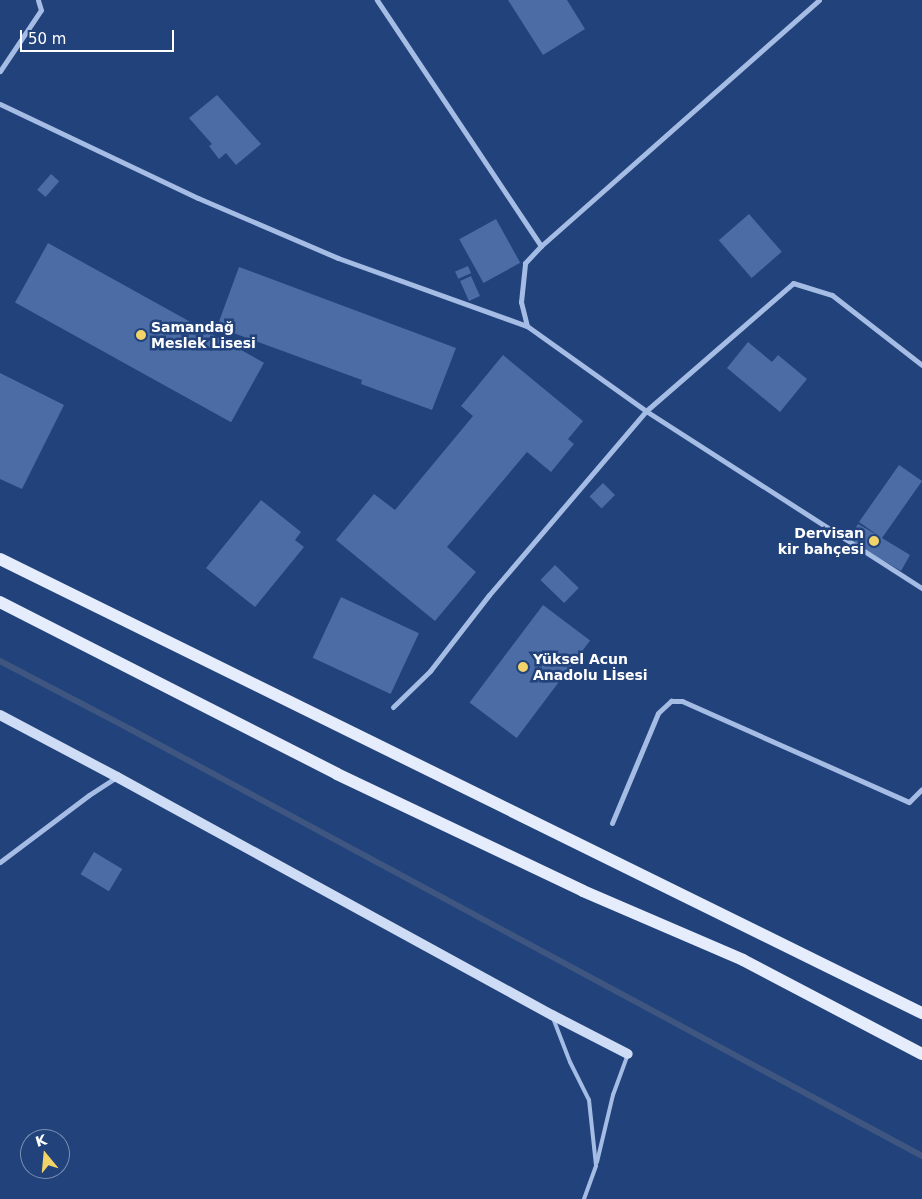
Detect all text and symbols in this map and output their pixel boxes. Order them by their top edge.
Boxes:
scale bar [22,20,176,52]
text: 50 m [28,30,66,48]
place label: Samandağ Meslek Lisesi [151,319,256,352]
marker: Samandağ Meslek Lisesi [135,329,147,341]
place label: Dervisan kir bahçesi [778,525,864,558]
marker: Dervisan kir bahçesi [868,535,880,547]
place label: Yüksel Acun Anadolu Lİsesi [533,651,648,684]
marker: Yüksel Acun Anadolu Lİsesi [517,661,529,673]
north arrow [20,1129,70,1179]
text: K [33,1131,48,1150]

